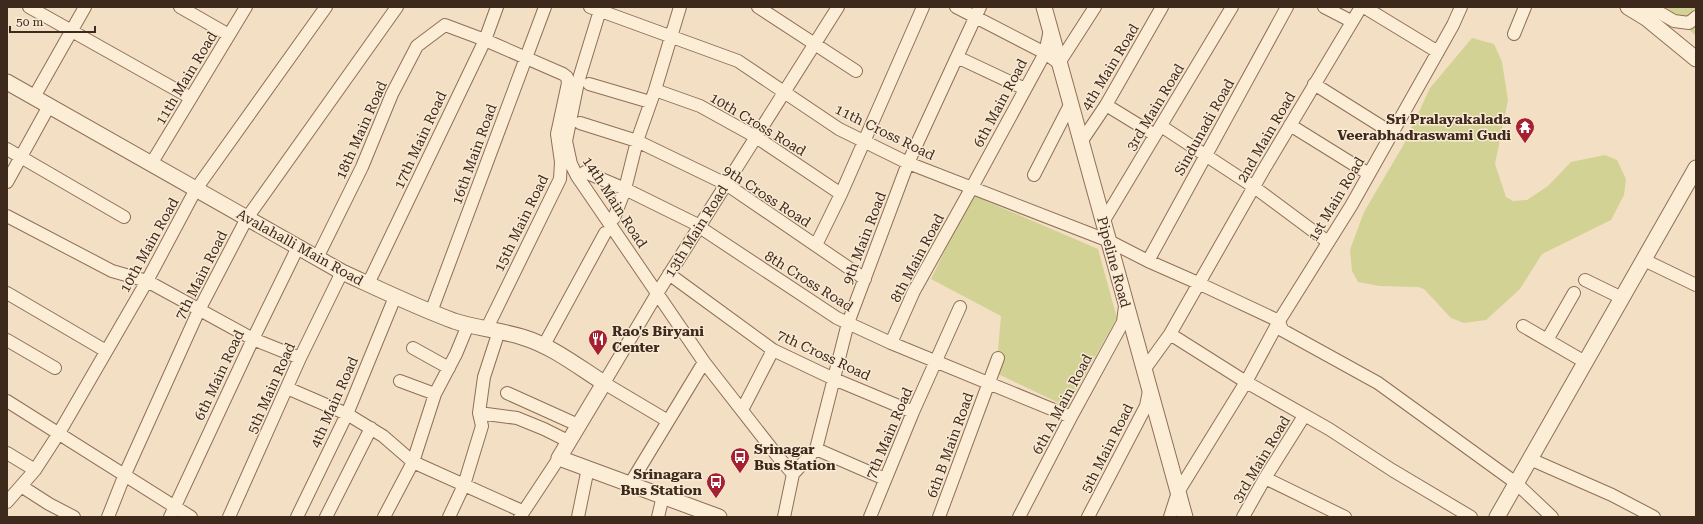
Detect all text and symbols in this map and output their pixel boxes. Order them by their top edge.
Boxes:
scale bar [10,8,95,34]
text: 50 m [16,15,43,29]
street label: 4th Main Road [1078,21,1142,113]
street label: 11th Main Road [152,29,220,127]
street label: 6th Main Road [970,56,1030,150]
street label: 3rd Main Road [1123,61,1187,153]
street label: Sindunadi Road [1171,76,1237,178]
street label: 18th Main Road [332,78,390,182]
street label: 17th Main Road [390,89,450,191]
street label: 10th Cross Road [707,89,809,159]
street label: 2nd Main Road [1234,89,1298,185]
street label: 11th Cross Road [833,101,937,163]
street label: 16th Main Road [448,102,500,206]
place label: Sri Pralayakalada Veerabhadraswami Gudi [1337,111,1512,143]
temple icon: Sri Pralayakalada Veerabhadraswami Gudi [1514,116,1536,144]
street label: 14th Main Road [580,153,651,251]
street label: 1st Main Road [1305,154,1367,244]
street label: 9th Cross Road [720,162,814,230]
street label: 15th Main Road [491,172,551,274]
street label: 13th Main Road [661,182,731,280]
street label: 9th Main Road [839,189,889,287]
street label: 10th Main Road [116,195,182,295]
street label: Avalahalli Main Road [234,206,366,288]
street label: 8th Main Road [887,211,947,305]
street label: Pipeline Road [1094,215,1134,309]
street label: 7th Main Road [172,228,230,322]
street label: 8th Cross Road [762,247,856,315]
place label: Rao's Biryani Center [612,323,704,355]
street label: 7th Cross Road [775,326,873,384]
street label: 6th Main Road [191,327,247,423]
restaurant icon: Rao's Biryani Center [587,328,609,356]
street label: 5th Main Road [244,340,298,436]
street label: 6th A Main Road [1029,351,1095,457]
street label: 4th Main Road [307,354,361,450]
street label: 7th Main Road [863,385,915,481]
street label: 6th B Main Road [924,390,976,500]
street label: 5th Main Road [1078,401,1136,495]
street label: 3rd Main Road [1229,413,1293,505]
place label: Srinagar Bus Station [754,441,836,473]
bus stop icon: Srinagar Bus Station [729,446,751,474]
place label: Srinagara Bus Station [620,466,703,498]
bus stop icon: Srinagara Bus Station [705,471,727,499]

